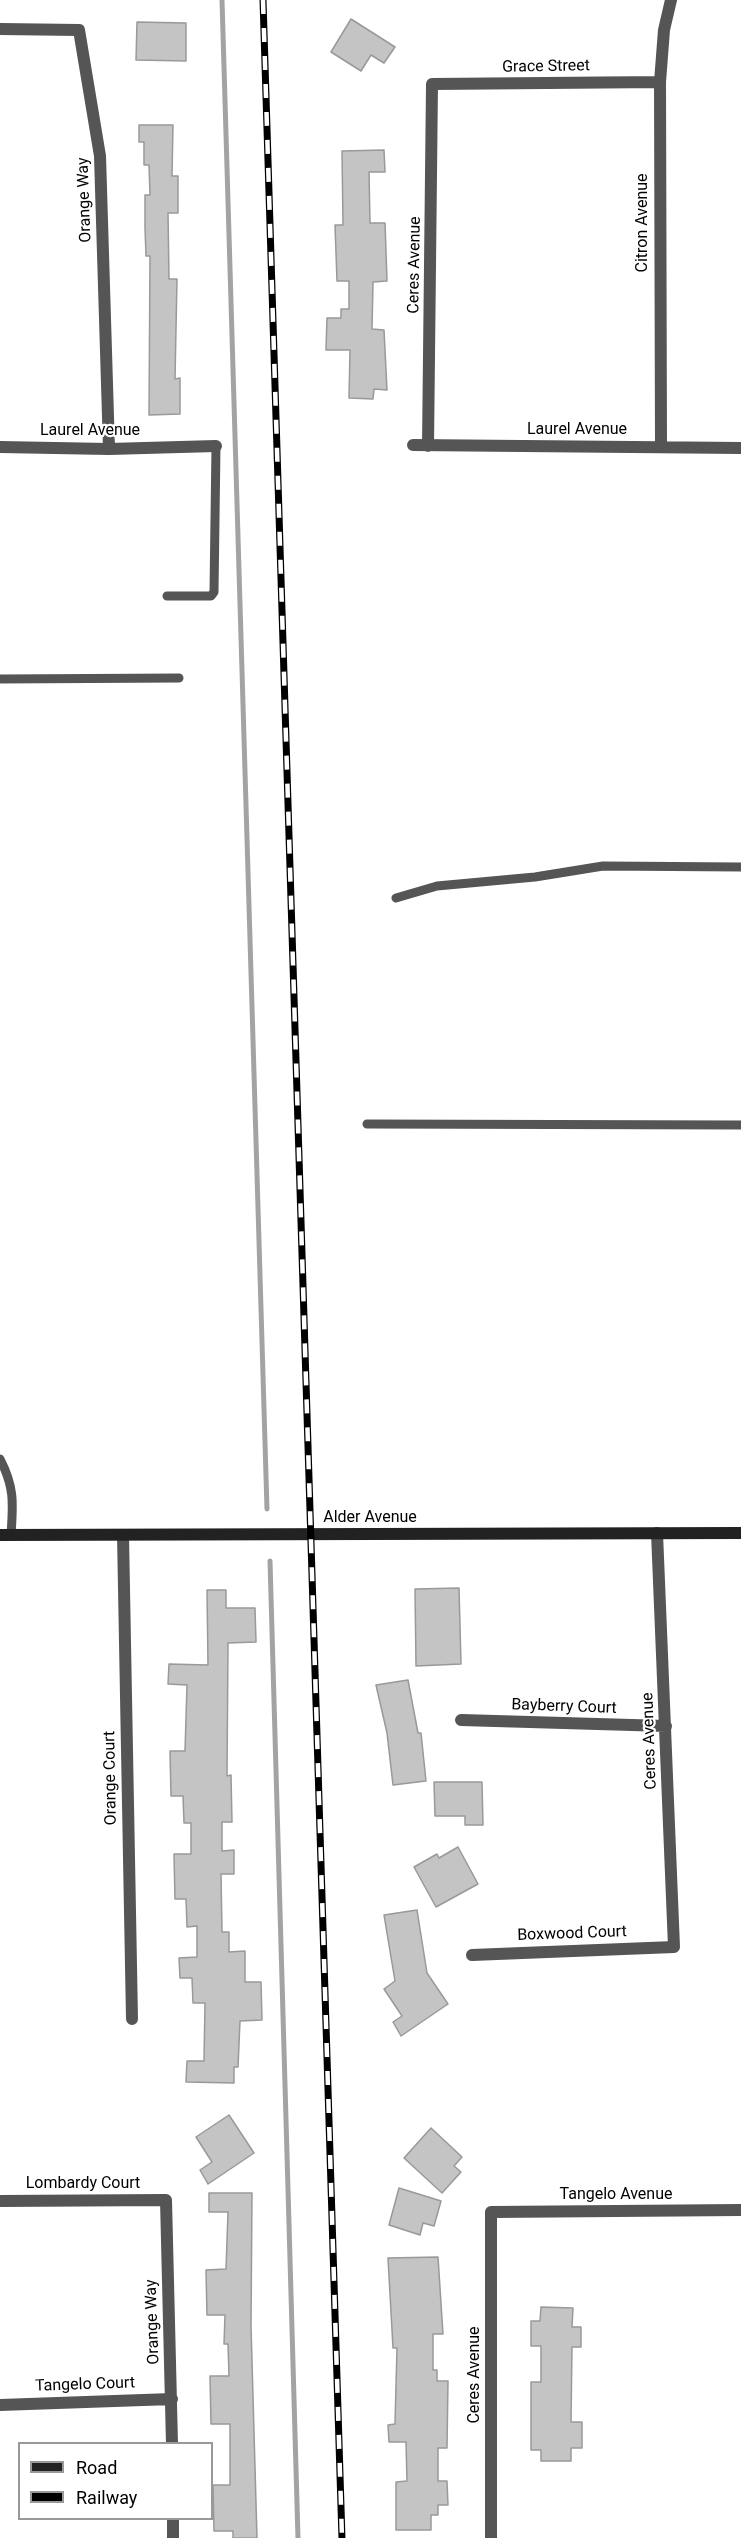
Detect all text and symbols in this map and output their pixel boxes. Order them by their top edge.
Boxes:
street label: Grace Street [502,57,590,77]
street label: Orange Way [74,157,96,243]
street label: Citron Avenue [633,173,653,273]
street label: Ceres Avenue [405,216,425,314]
street label: Laurel Avenue [527,420,627,440]
street label: Laurel Avenue [40,421,140,441]
street label: Alder Avenue [323,1508,417,1528]
street label: Ceres Avenue [639,1692,661,1790]
street label: Bayberry Court [511,1696,617,1718]
street label: Orange Court [101,1731,121,1825]
street label: Boxwood Court [517,1922,627,1946]
street label: Lombardy Court [26,2174,140,2194]
street label: Tangelo Avenue [560,2185,672,2205]
street label: Orange Way [142,2279,164,2365]
street label: Ceres Avenue [465,2326,485,2424]
street label: Tangelo Court [35,2374,135,2396]
legend [18,2442,213,2520]
text: Road [76,2457,117,2478]
text: Railway [76,2487,137,2508]

